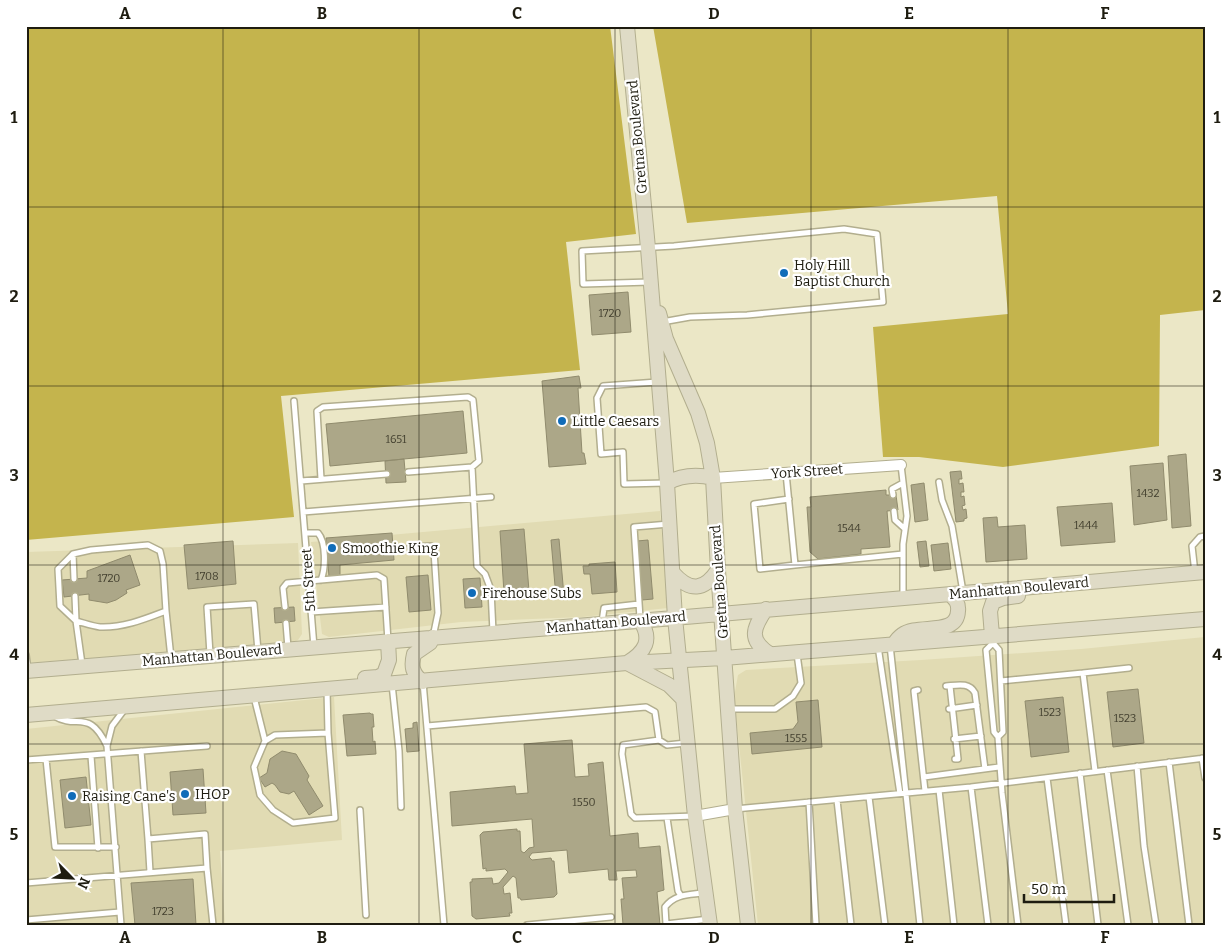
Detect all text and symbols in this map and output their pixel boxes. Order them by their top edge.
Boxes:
text: A [119,4,131,23]
text: B [317,4,327,23]
text: C [512,4,522,23]
text: D [708,4,720,23]
text: E [904,4,914,23]
text: F [1101,4,1110,23]
street label: Gretna Boulevard [624,79,651,195]
text: 1 [11,108,18,127]
text: 1 [1214,108,1221,127]
place label: Holy Hill Baptist Church [794,257,890,290]
marker: Holy Hill Baptist Church [778,267,790,279]
text: 2 [9,287,19,306]
text: 2 [1212,287,1222,306]
house number: 1720 [599,307,621,320]
place label: Little Caesars [572,413,659,430]
marker: Little Caesars [556,415,568,427]
house number: 1651 [386,433,407,446]
street label: York Street [770,461,844,482]
text: 3 [9,466,19,485]
text: 3 [1212,466,1222,485]
house number: 1432 [1136,487,1160,500]
house number: 1444 [1074,519,1098,532]
house number: 1544 [837,522,861,535]
street label: Gretna Boulevard [707,524,732,640]
place label: Smoothie King [342,540,438,557]
marker: Smoothie King [326,542,338,554]
street label: 5th Street [298,548,319,612]
house number: 1708 [195,570,219,583]
house number: 1720 [98,572,120,585]
street label: Manhattan Boulevard [948,574,1090,603]
place label: Firehouse Subs [482,585,582,602]
marker: Firehouse Subs [466,587,478,599]
street label: Manhattan Boulevard [545,608,687,637]
street label: Manhattan Boulevard [141,641,283,670]
text: 4 [9,645,19,664]
text: 4 [1212,645,1222,664]
house number: 1523 [1039,706,1061,719]
house number: 1523 [1114,712,1136,725]
house number: 1555 [785,732,807,745]
place label: IHOP [195,786,230,803]
place label: Raising Cane's [82,788,175,805]
marker: IHOP [179,788,191,800]
marker: Raising Cane's [66,790,78,802]
house number: 1550 [572,796,596,809]
text: 5 [10,825,19,844]
text: 5 [1213,825,1222,844]
north arrow [48,854,98,904]
scale bar [1024,871,1114,903]
text: N [73,875,93,892]
text: 50 m [1031,880,1067,898]
house number: 1723 [152,905,174,918]
text: A [119,928,131,947]
text: B [317,928,327,947]
text: C [512,928,522,947]
text: D [708,928,720,947]
text: E [904,928,914,947]
text: F [1101,928,1110,947]

